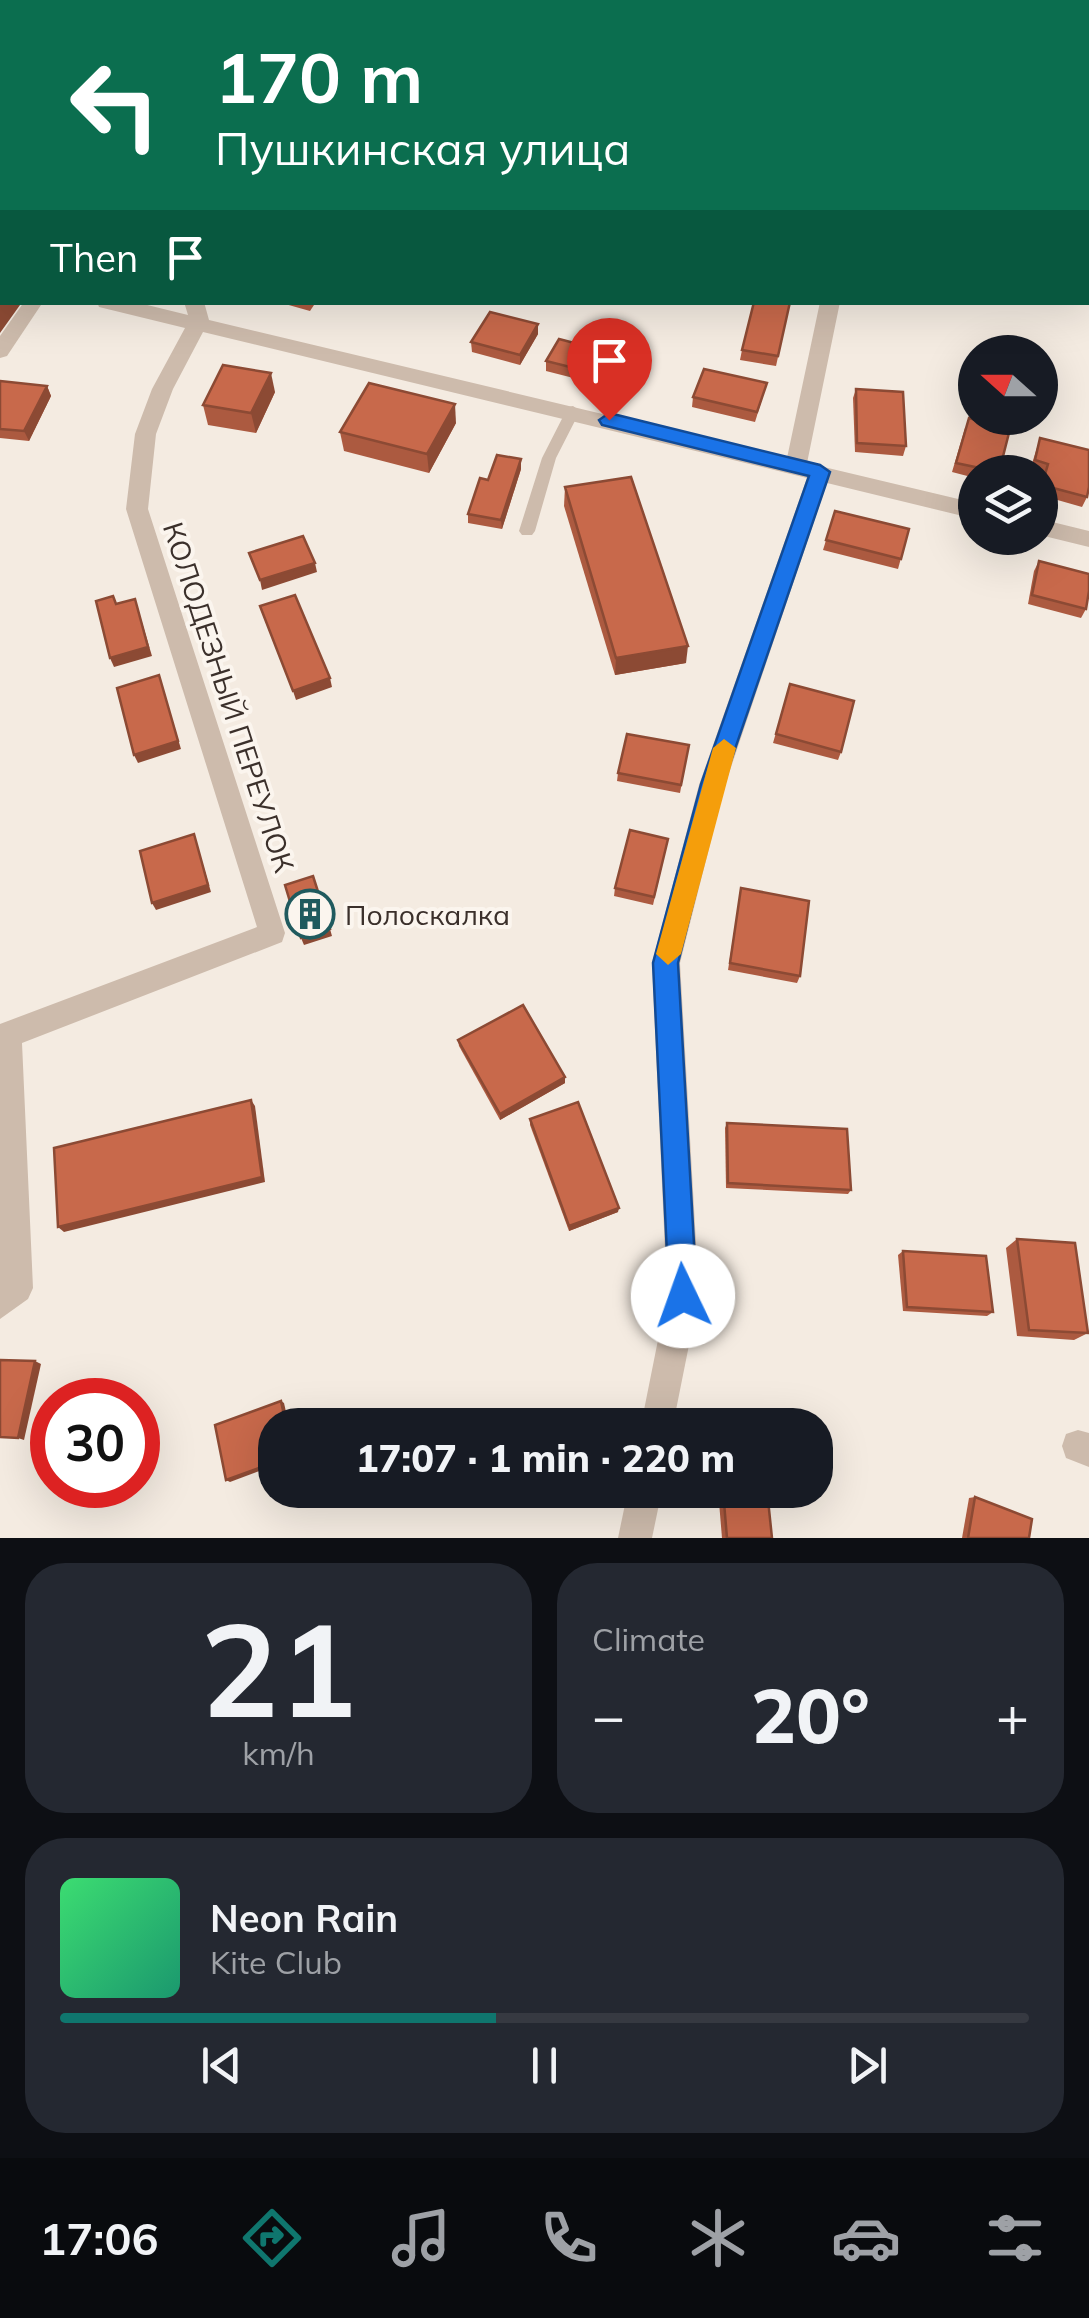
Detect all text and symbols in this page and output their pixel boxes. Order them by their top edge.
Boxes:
text: 170 m [215,33,423,121]
icon: left [50,40,180,170]
text: Пушкинская улица [215,120,630,176]
icon: arrive [158,230,213,285]
text: Then [50,234,138,282]
pin [567,318,652,421]
icon: arrive [582,333,637,388]
north arrow [958,335,1058,435]
map controls [958,335,1058,555]
button: layers [958,455,1058,555]
street label: КОЛОДЕЗНЫЙ ПЕРЕУЛОК [156,518,302,877]
building icon: Полоскалка [284,888,336,940]
place label: Полоскалка [345,897,510,932]
position arrow [631,1244,735,1348]
speed limit sign: 30 [30,1378,160,1508]
text: 17:07 · 1 min · 220 m [356,1434,735,1482]
text: 21 [200,1586,357,1750]
text: Climate [592,1619,705,1659]
text: 20° [751,1668,870,1762]
text: − [592,1681,625,1750]
text: + [996,1681,1029,1750]
text: km/h [242,1733,315,1773]
text: Neon Rain [210,1894,398,1942]
text: Kite Club [210,1942,342,1982]
icon: previous [194,2038,249,2093]
icon: pause [517,2038,572,2093]
icon: next [840,2038,895,2093]
icon: directions [237,2203,307,2273]
icon: music [386,2203,456,2273]
icon: phone [534,2203,604,2273]
icon: climate [683,2203,753,2273]
icon: car [831,2203,901,2273]
icon: filters [980,2203,1050,2273]
text: 17:06 [39,2210,158,2266]

